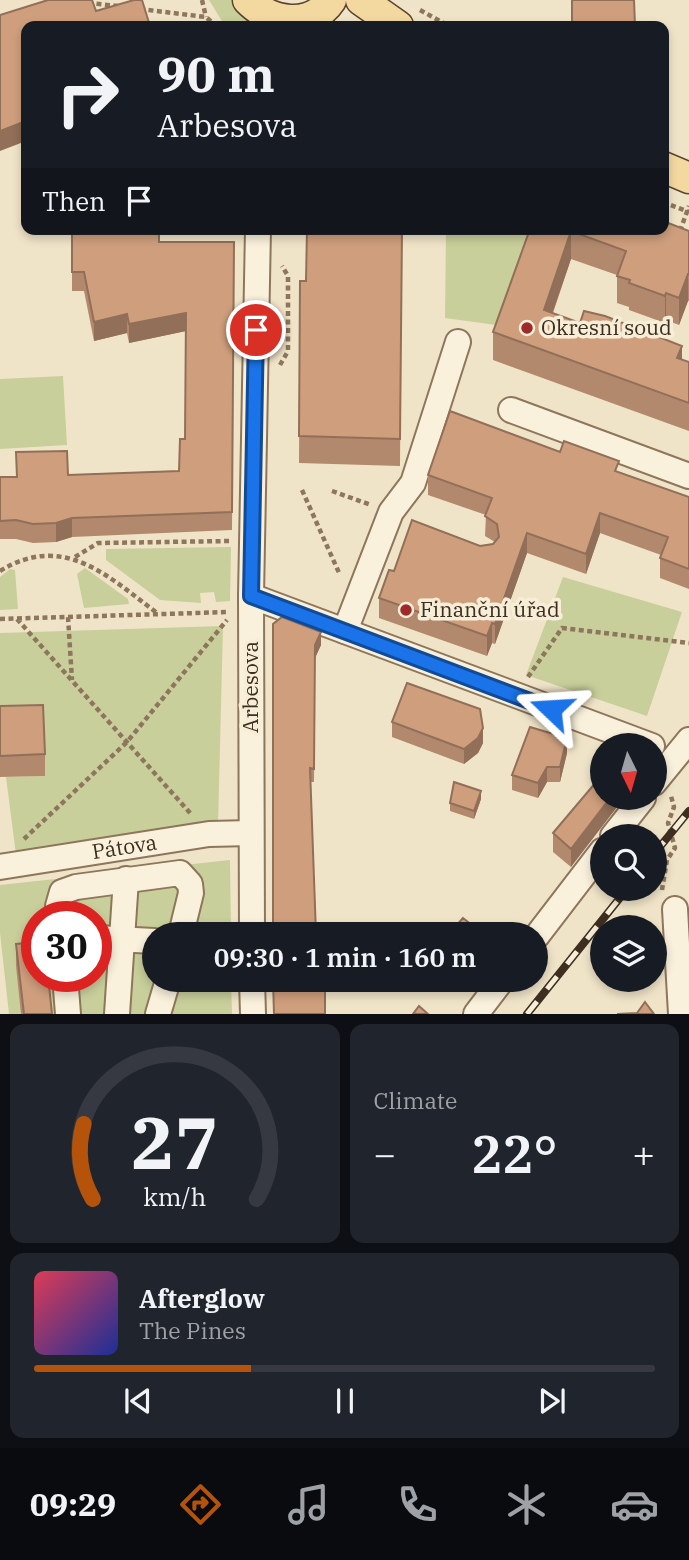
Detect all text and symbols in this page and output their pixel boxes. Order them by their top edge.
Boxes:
text: 90 m [157,42,275,105]
icon: right [42,49,133,140]
text: Arbesova [157,104,297,146]
icon: arrive [120,182,158,220]
text: Then [42,184,106,218]
pin [226,300,286,360]
icon: arrive [237,311,275,349]
place label: Okresní soud [541,313,672,341]
marker: Okresní soud [519,320,535,336]
place label: Finanční úřad [420,595,560,623]
marker: Finanční úřad [398,602,414,618]
street label: Arbesova [236,641,264,733]
position arrow [514,672,588,746]
north arrow [590,733,667,810]
map controls [590,733,667,992]
button: search [590,824,667,901]
street label: Pátova [90,827,159,865]
speed limit sign: 30 [21,901,112,992]
button: layers [590,915,667,992]
text: 09:30 · 1 min · 160 m [214,940,476,974]
text: Climate [374,1085,457,1115]
text: 27 [131,1095,218,1190]
text: 22° [471,1120,558,1187]
text: − [374,1129,396,1178]
text: + [632,1129,655,1178]
text: km/h [143,1180,206,1213]
text: Afterglow [139,1281,265,1315]
text: The Pines [139,1315,246,1345]
icon: previous [119,1382,157,1420]
icon: pause [326,1382,364,1420]
icon: next [533,1382,571,1420]
icon: directions [176,1480,225,1529]
icon: music [284,1480,333,1529]
icon: phone [393,1480,442,1529]
icon: climate [502,1480,551,1529]
icon: car [610,1480,659,1529]
text: 09:29 [30,1483,116,1525]

